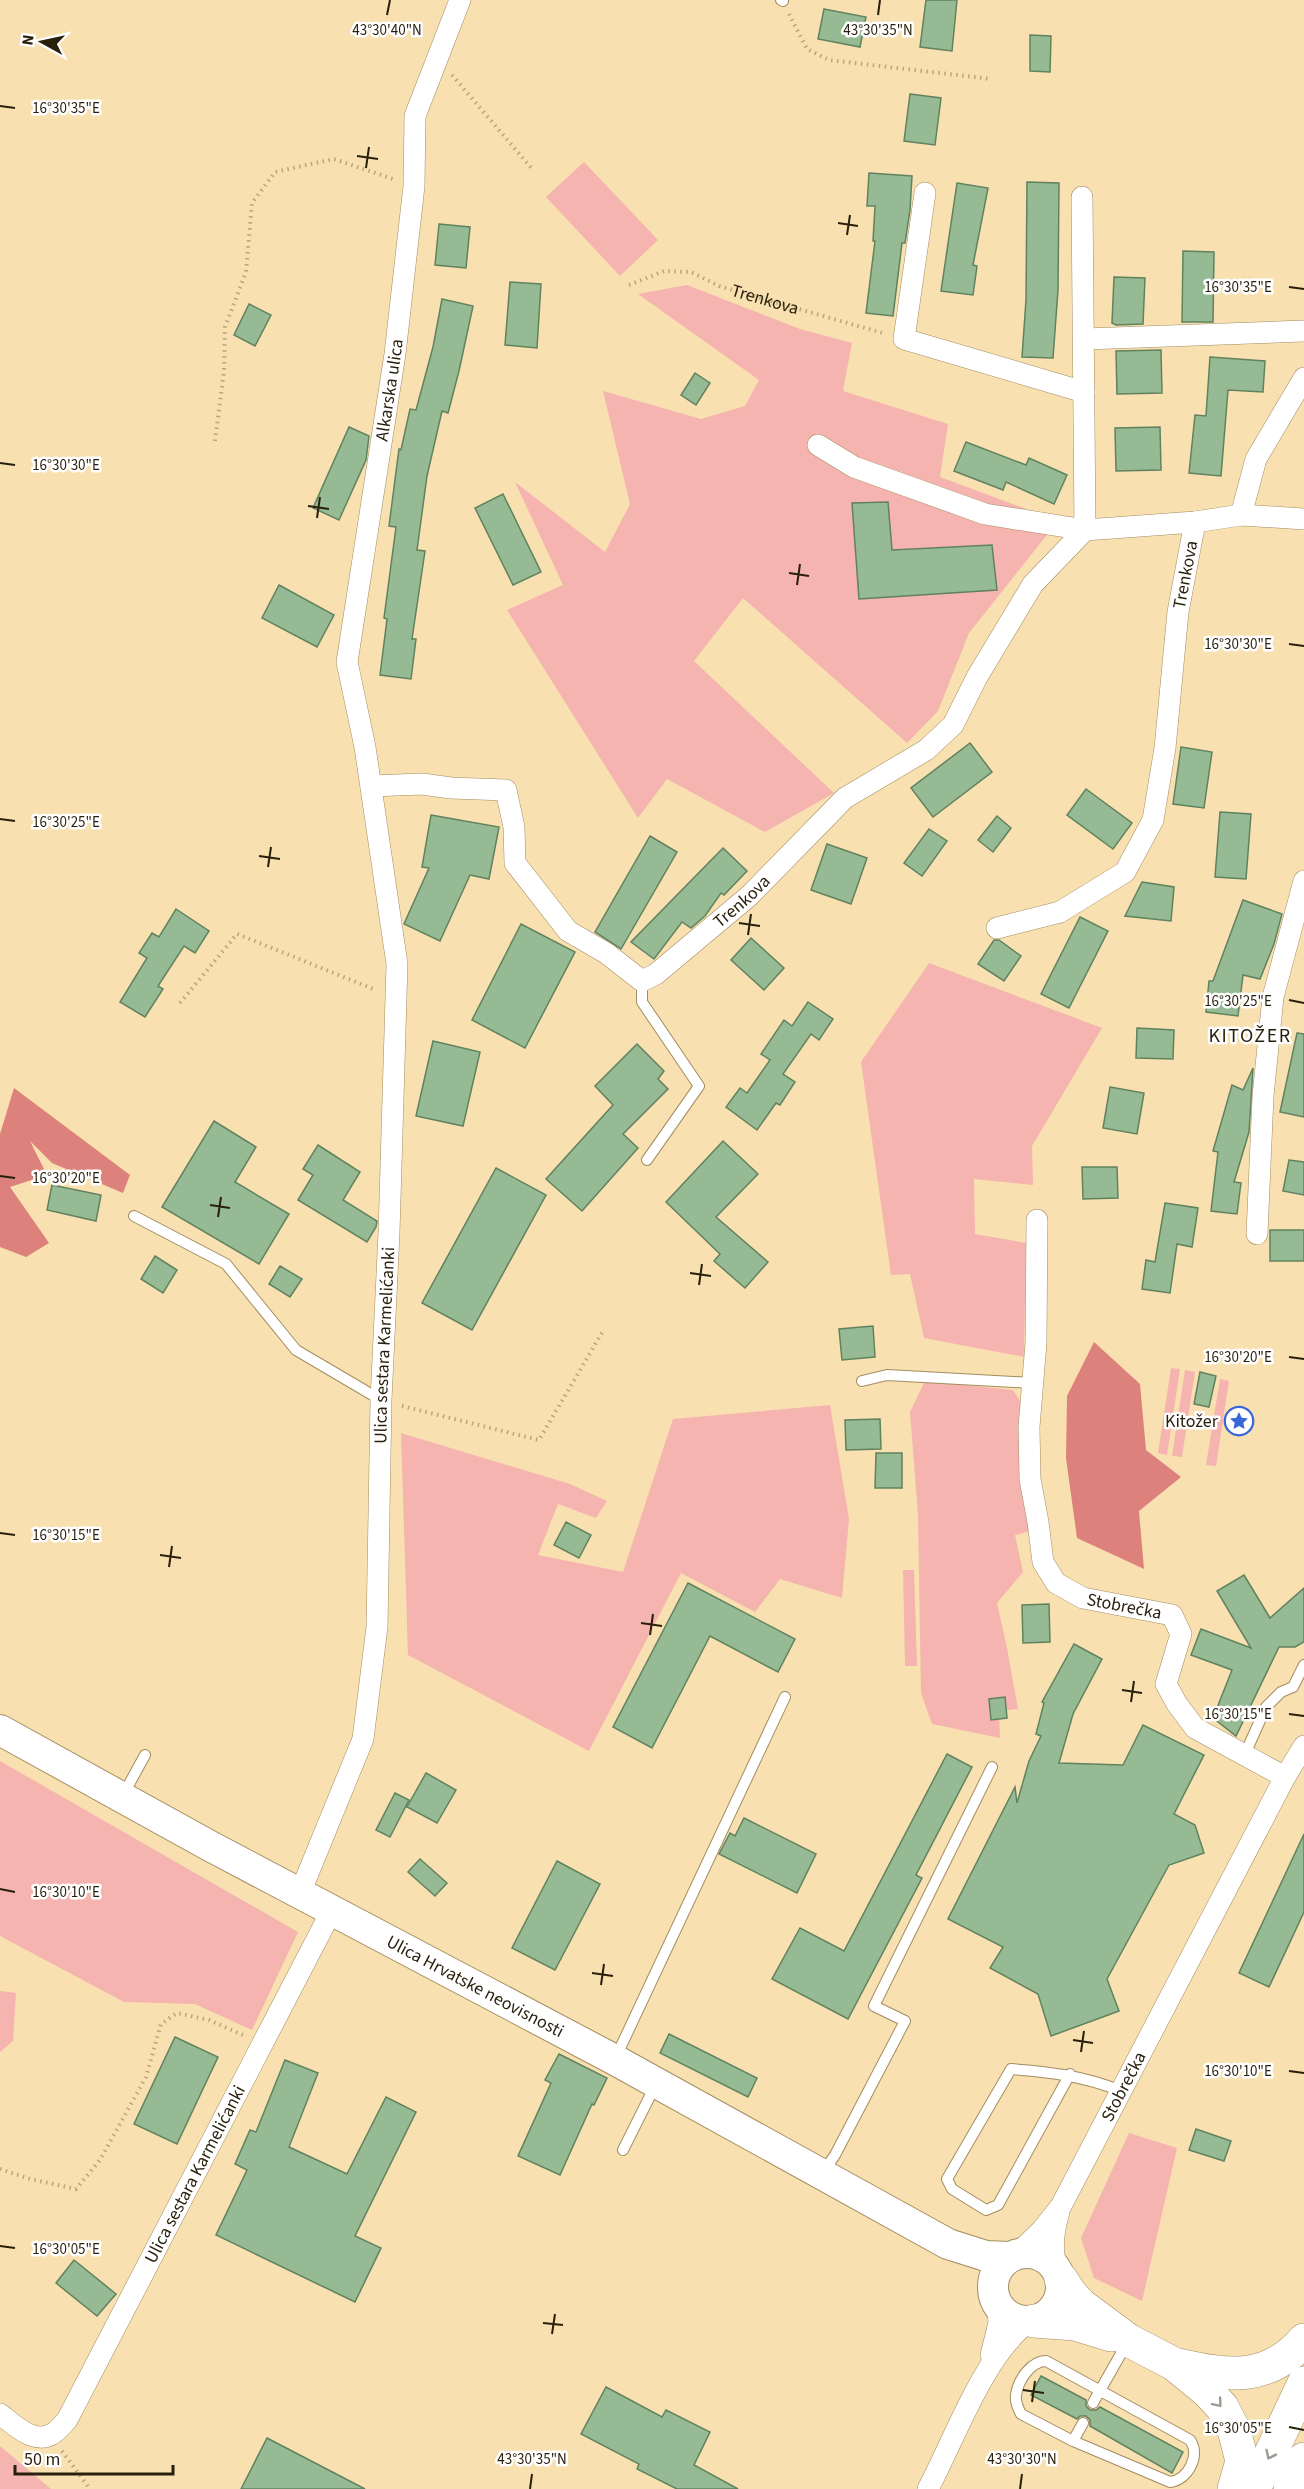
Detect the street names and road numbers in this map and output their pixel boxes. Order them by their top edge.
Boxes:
street label: Trenkova [728,278,802,321]
street label: Alkarska ulica [370,338,410,443]
street label: Trenkova [1167,538,1204,611]
street label: Trenkova [708,869,776,934]
street label: Ulica sestara Karmelićanki [368,1246,401,1444]
street label: Stobrečka [1085,1587,1164,1626]
street label: Ulica Hrvatske neovisnosti [382,1929,568,2044]
street label: Stobrečka [1095,2047,1152,2126]
street label: Ulica sestara Karmelićanki [139,2081,252,2268]

